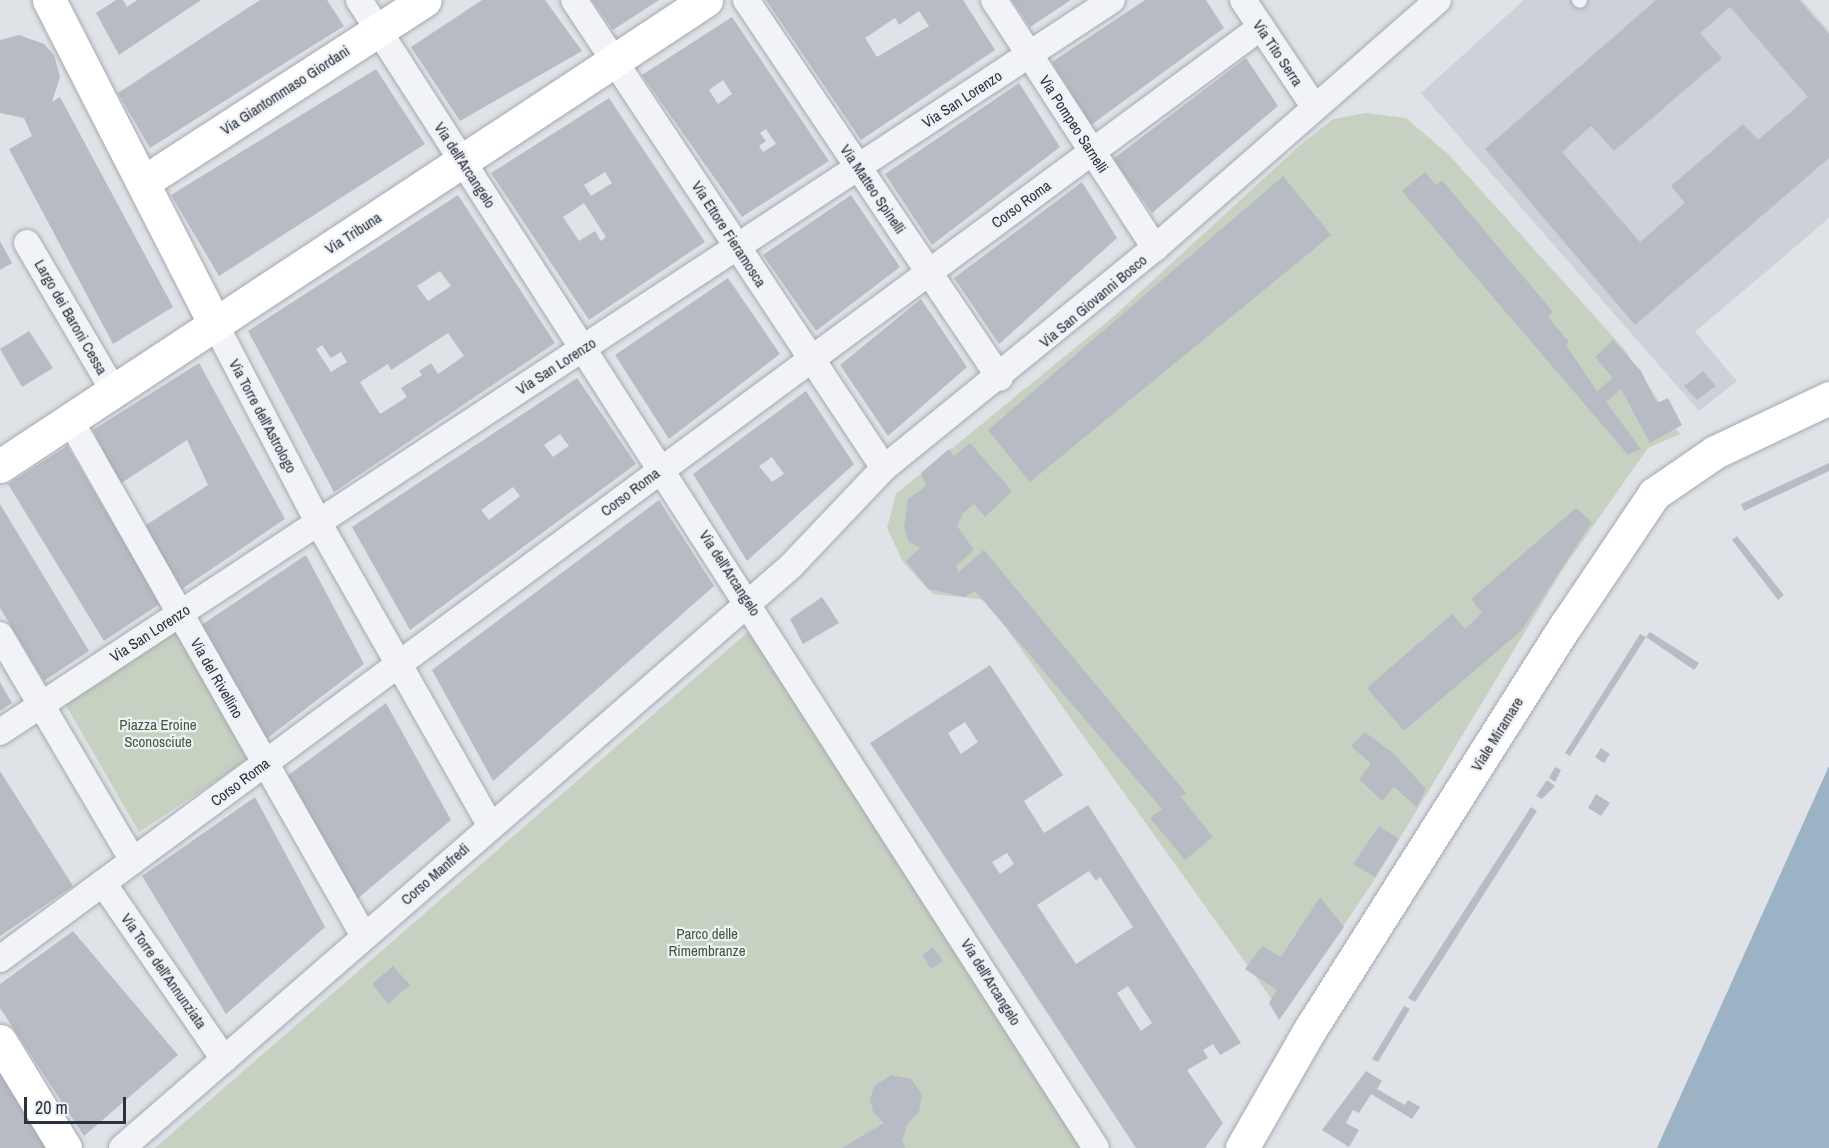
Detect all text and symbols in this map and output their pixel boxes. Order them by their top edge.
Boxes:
street label: Via Tito Serra [1249,16,1307,90]
street label: Via Giantommaso Giordani [217,42,353,138]
street label: Via San Lorenzo [919,67,1005,131]
street label: Via Pompeo Sarnelli [1036,72,1112,176]
street label: Via dell'Arcangelo [431,119,499,211]
street label: Via Matteo Spinelli [837,141,909,237]
street label: Corso Roma [988,176,1054,232]
street label: Via Ettore Fieramosca [688,178,770,290]
street label: Via Tribuna [321,208,385,258]
street label: Via San Giovanni Bosco [1036,251,1150,351]
street label: Largo dei Baroni Cessa [31,256,111,378]
street label: Via San Lorenzo [513,334,599,398]
street label: Via Torre dell'Astrologo [225,356,301,476]
street label: Corso Roma [597,464,663,520]
street label: Via dell'Arcangelo [696,527,764,619]
street label: Via San Lorenzo [107,601,193,665]
street label: Via del Rivellino [187,635,247,721]
street label: Viale Miramare [1467,694,1527,774]
park label: Piazza Eroine Sconosciute [119,715,197,750]
street label: Corso Roma [207,754,273,810]
street label: Corso Manfredi [397,839,473,909]
street label: Via Torre dell'Annunziata [117,910,211,1032]
park label: Parco delle Rimembranze [668,924,746,959]
street label: Via dell'Arcangelo [957,935,1025,1029]
scale bar [27,1085,129,1123]
text: 20 m [35,1095,68,1120]

